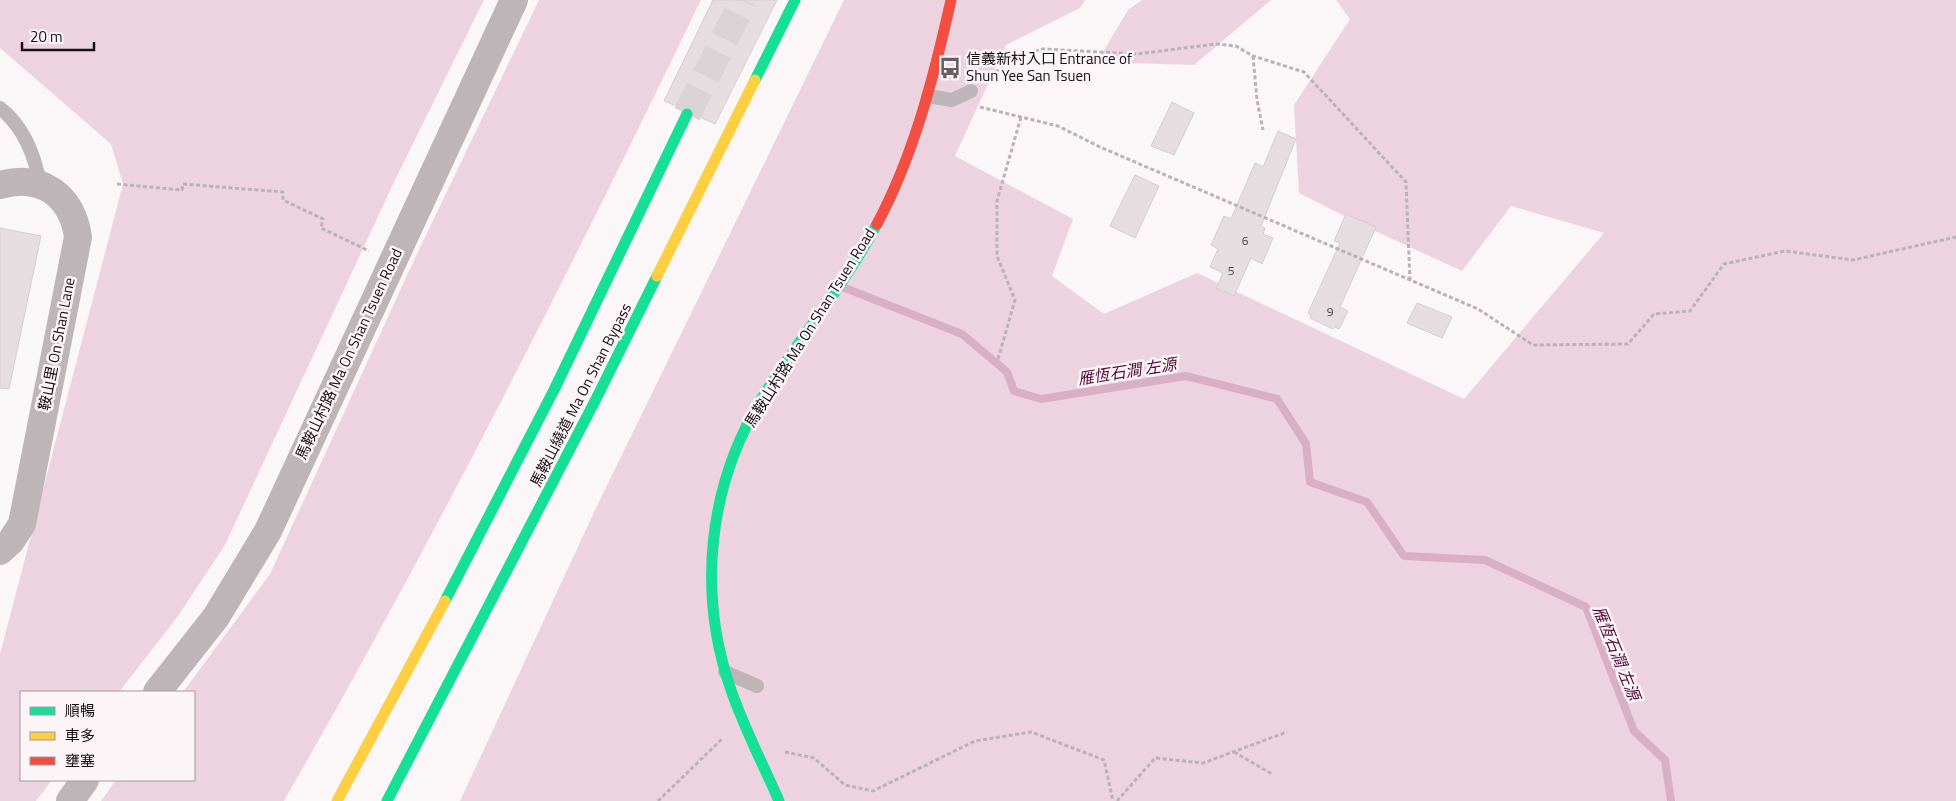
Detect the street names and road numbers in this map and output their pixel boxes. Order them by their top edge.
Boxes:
street label: 馬鞍山村路 Ma On Shan Tsuen Road [739,224,881,432]
street label: 馬鞍山村路 Ma On Shan Tsuen Road [289,244,408,463]
street label: 鞍山里 On Shan Lane [32,275,81,412]
street label: 馬鞍山繞道 Ma On Shan Bypass [524,299,637,491]

